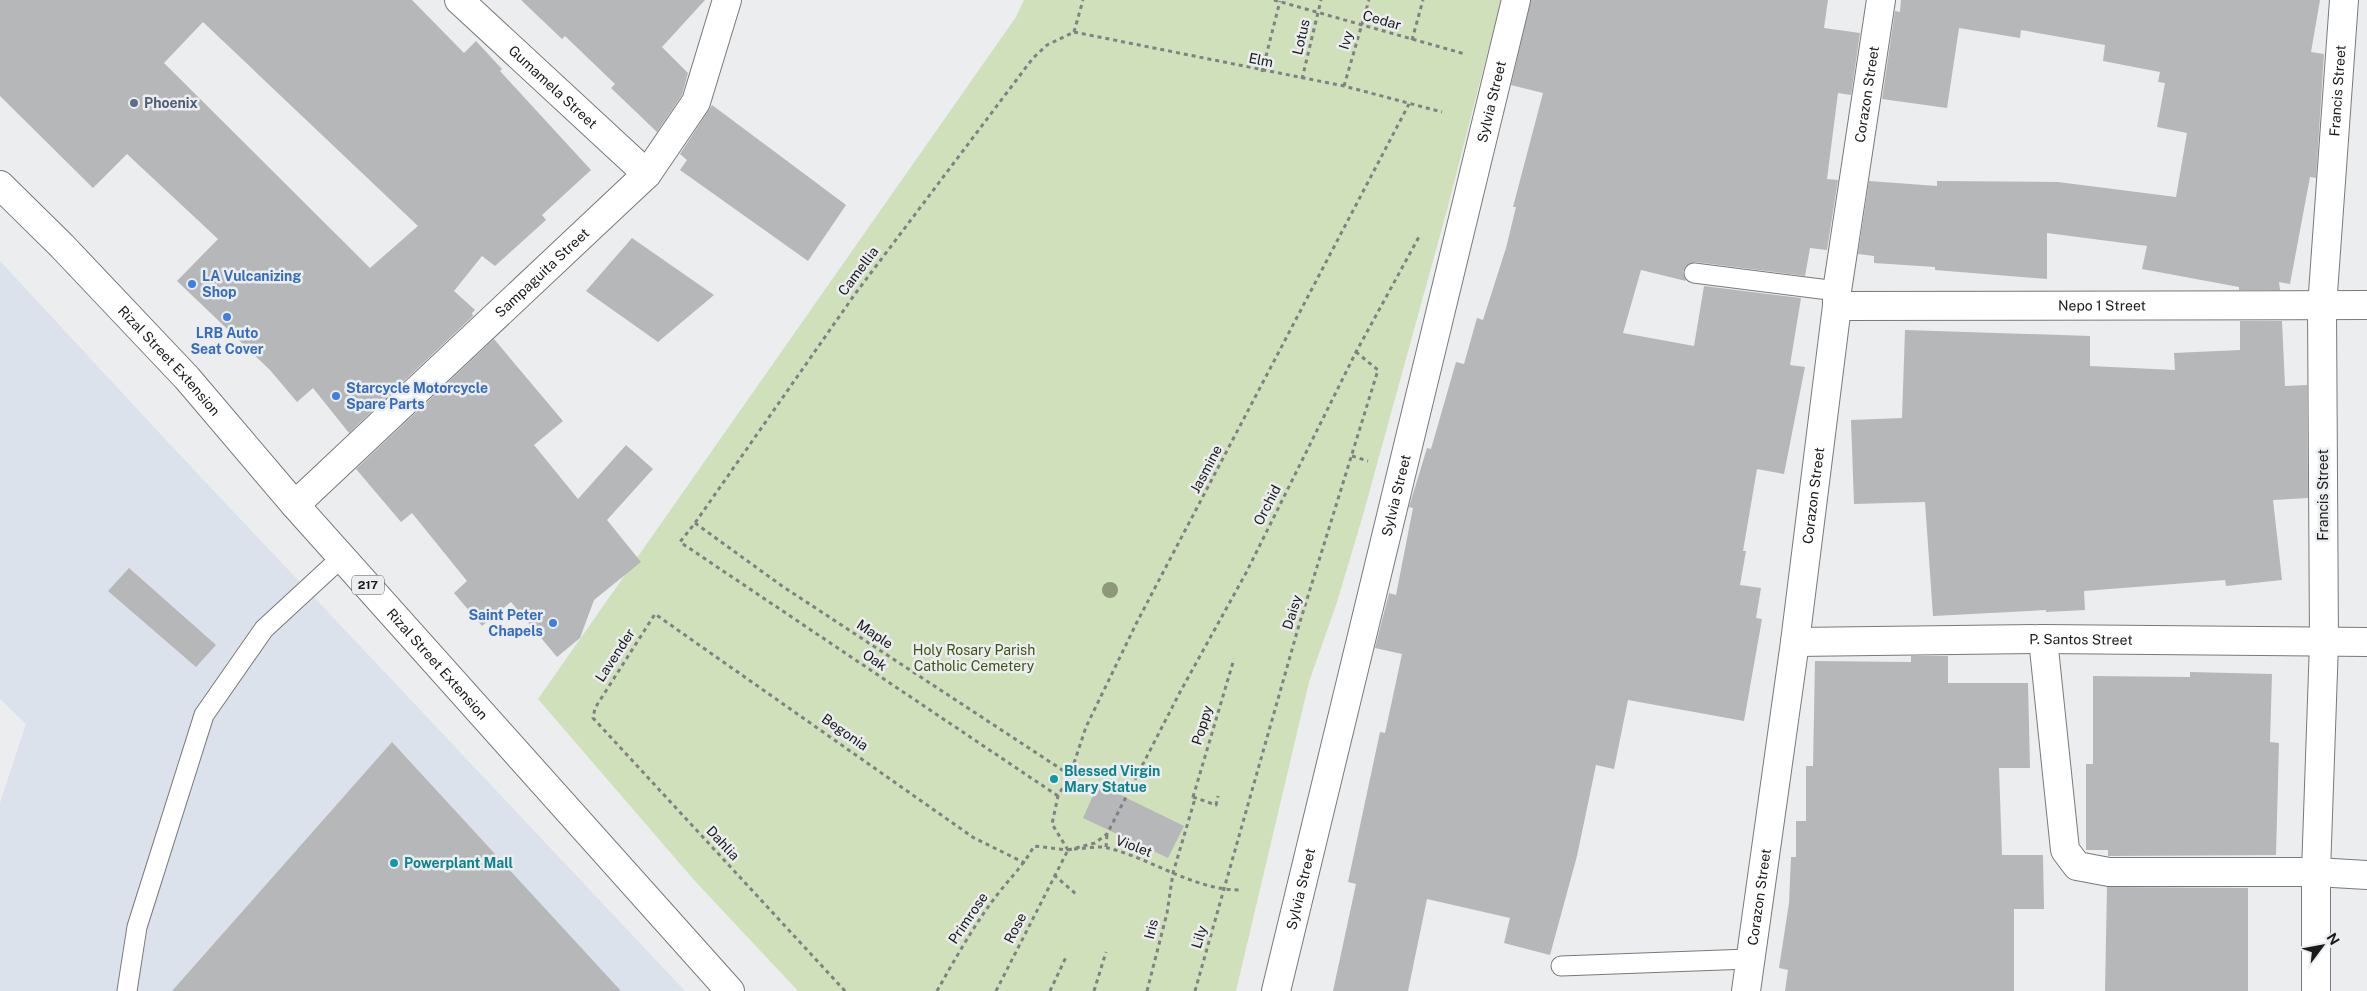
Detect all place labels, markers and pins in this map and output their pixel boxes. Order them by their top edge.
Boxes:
place label: Phoenix [144,95,198,111]
marker: Phoenix [128,97,140,109]
place label: LA Vulcanizing Shop [202,268,301,300]
marker: LA Vulcanizing Shop [186,278,198,290]
marker: LRB Auto Seat Cover [221,311,233,323]
place label: LRB Auto Seat Cover [190,325,264,357]
place label: Starcycle Motorcycle Spare Parts [346,380,488,412]
marker: Starcycle Motorcycle Spare Parts [330,390,342,402]
place label: Saint Peter Chapels [468,607,543,639]
marker: Saint Peter Chapels [547,617,559,629]
place label: Blessed Virgin Mary Statue [1064,763,1160,795]
marker: Blessed Virgin Mary Statue [1048,773,1060,785]
place label: Powerplant Mall [404,855,514,871]
marker: Powerplant Mall [388,857,400,869]

